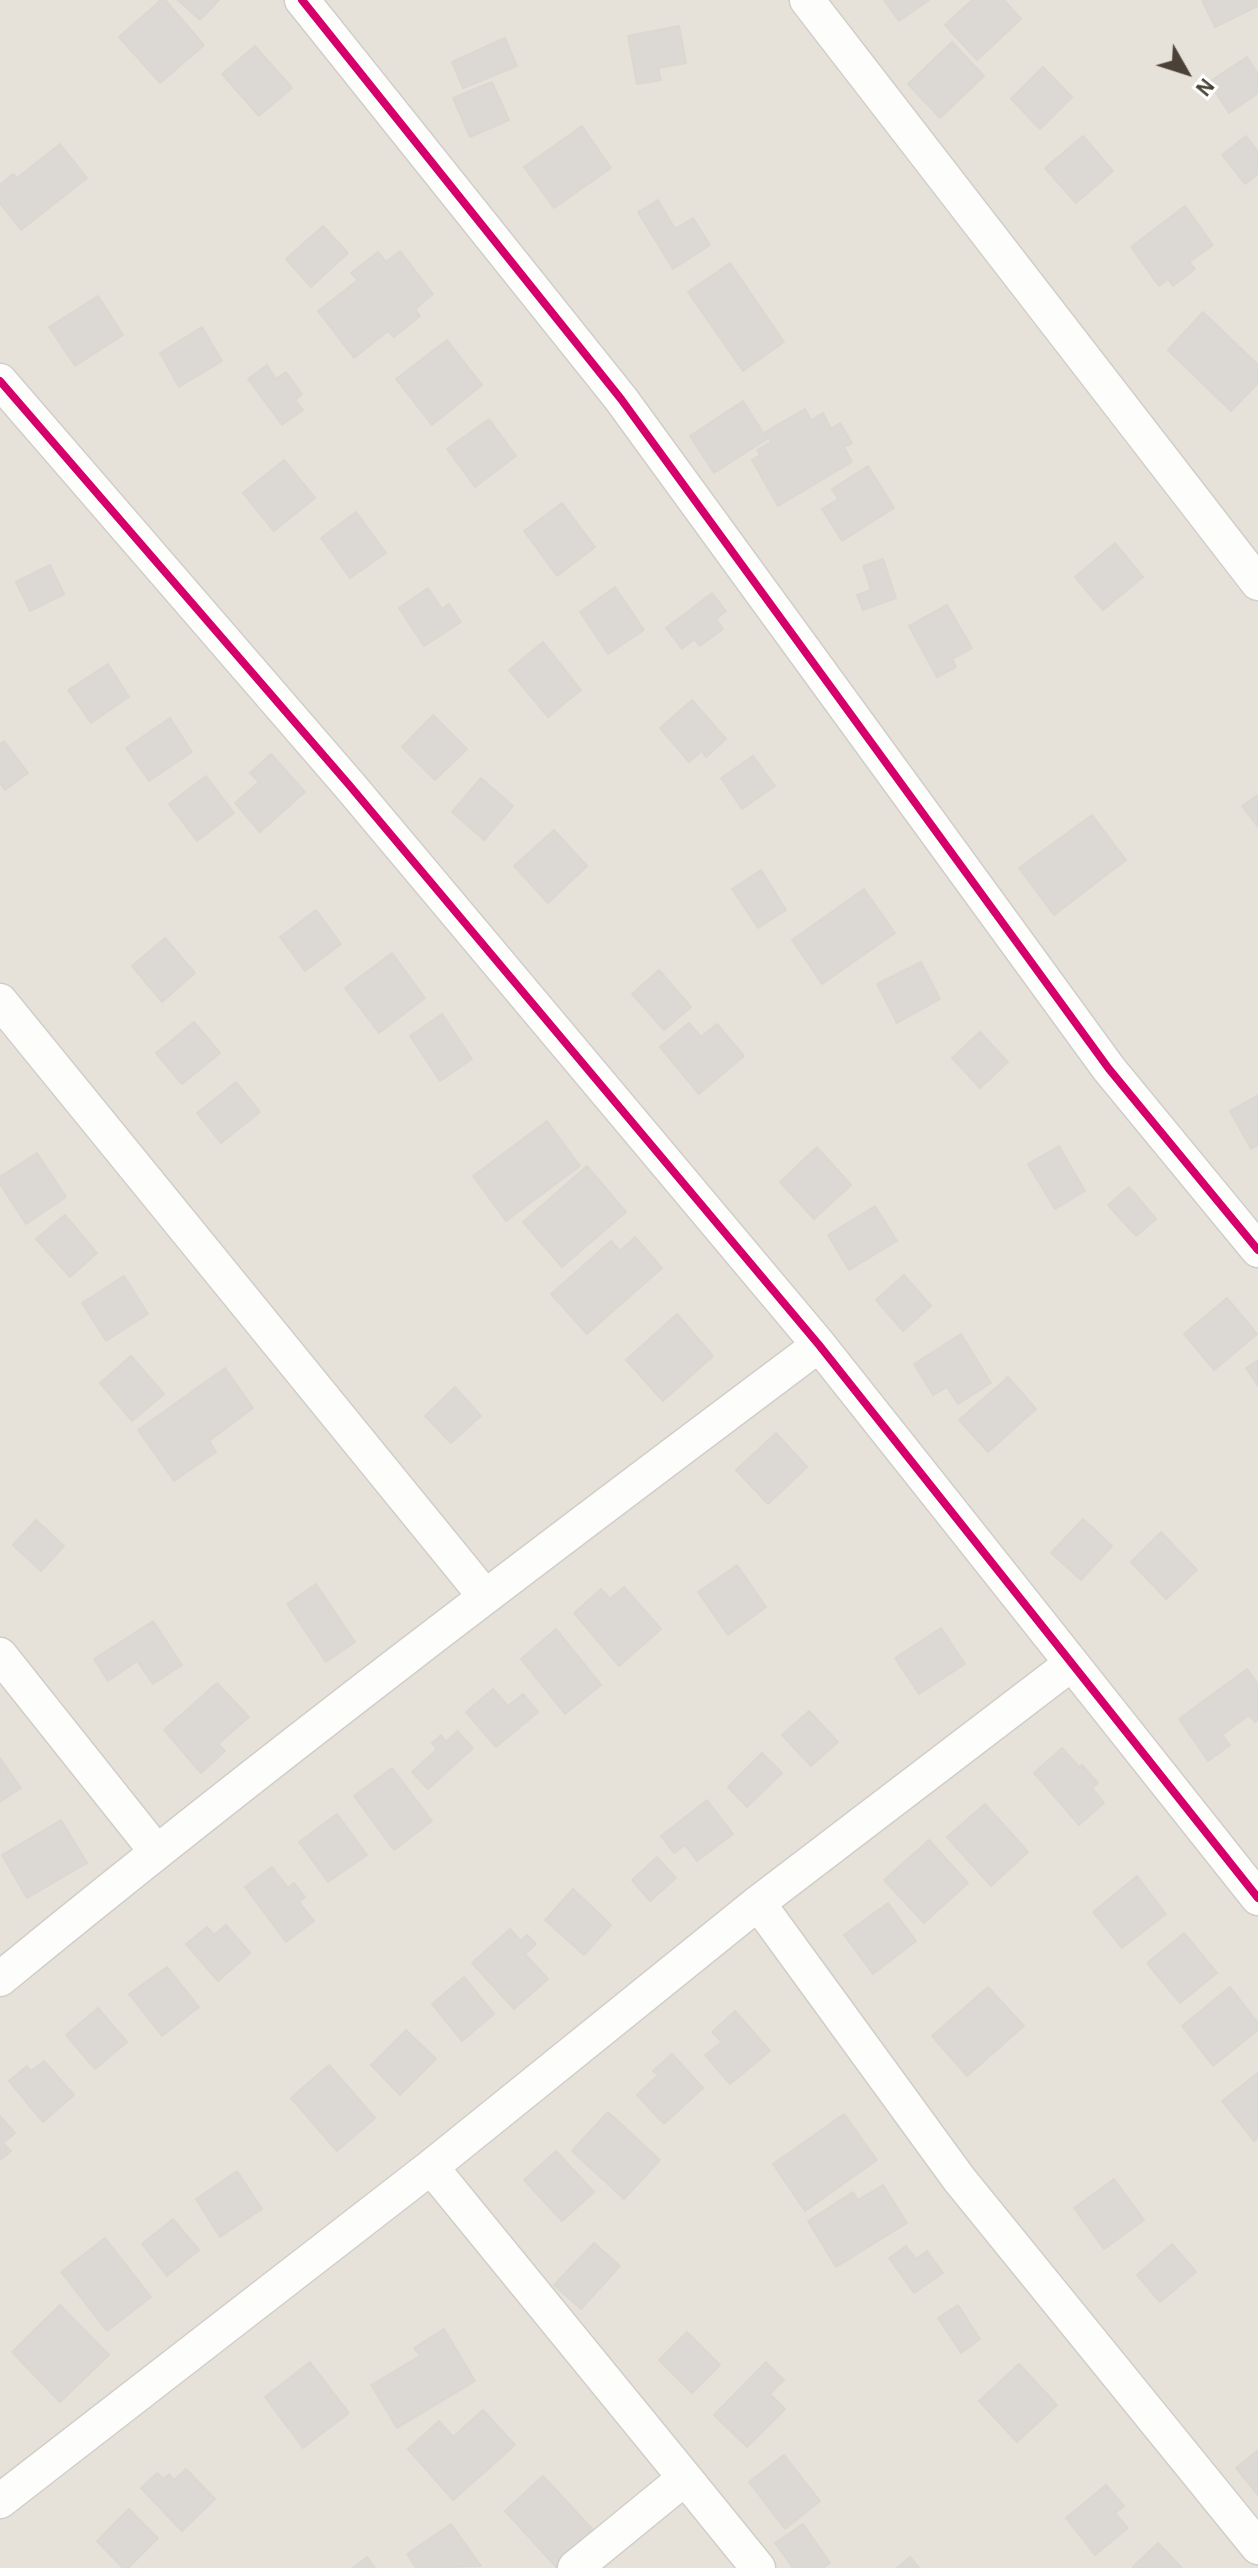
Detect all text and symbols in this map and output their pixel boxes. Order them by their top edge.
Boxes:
north arrow [1146,32,1226,112]
text: N [1191,74,1218,100]

